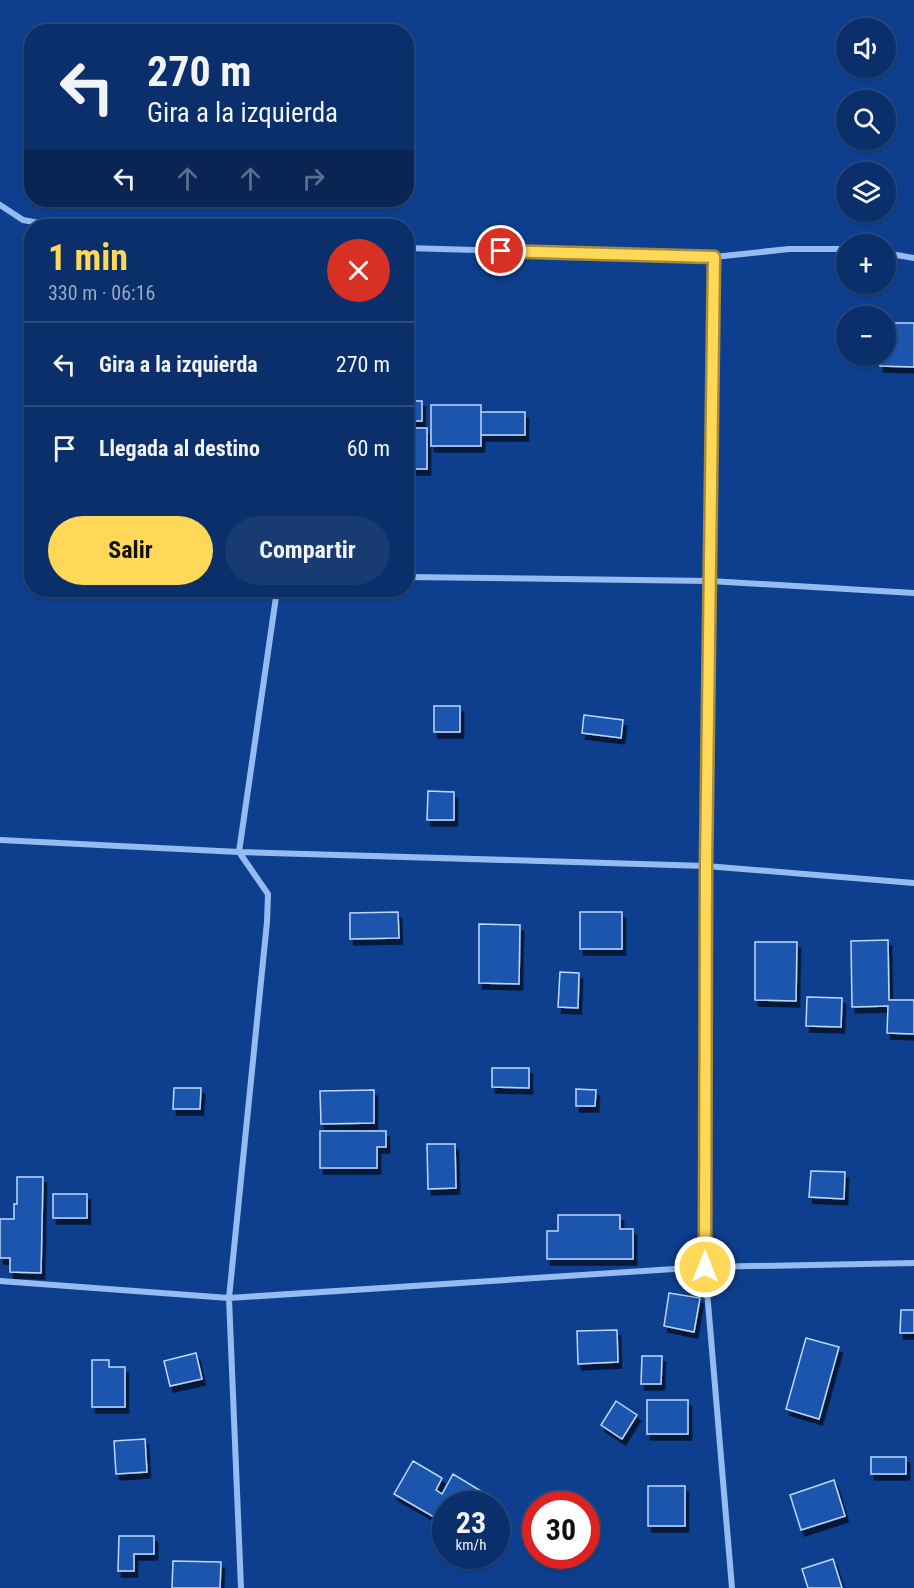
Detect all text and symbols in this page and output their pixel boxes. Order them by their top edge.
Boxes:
map controls [836,18,896,366]
button: sound [836,18,896,78]
text: 270 m [147,47,252,96]
icon: left [48,48,126,126]
button: search [836,90,896,150]
text: Gira a la izquierda [147,97,338,129]
icon: left [108,162,141,195]
icon: ahead [171,162,204,195]
icon: ahead [234,162,267,195]
icon: right [297,162,330,195]
button: layers [836,162,896,222]
pin [475,225,526,276]
icon: arrive [484,234,517,267]
button: + [836,234,896,294]
text: 1 min [48,237,128,279]
button: close [327,239,390,302]
text: 330 m · 06:16 [48,281,155,305]
button: − [836,306,896,366]
icon: left [48,348,81,381]
text: Gira a la izquierda [99,352,258,377]
text: 270 m [336,352,390,377]
icon: arrive [48,432,81,465]
text: Llegada al destino [99,436,260,461]
text: 60 m [347,436,390,461]
button: Salir [48,516,213,585]
button: Compartir [225,516,390,585]
position arrow [673,1235,737,1299]
speed limit sign: 30 [522,1491,600,1569]
text: 23 [456,1505,486,1540]
text: km/h [456,1536,486,1554]

